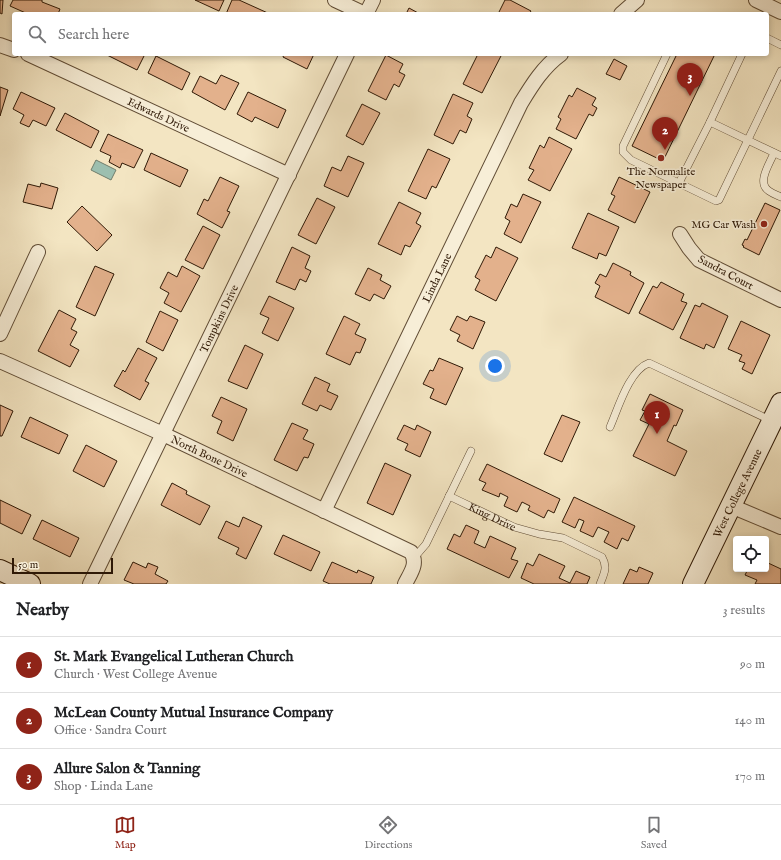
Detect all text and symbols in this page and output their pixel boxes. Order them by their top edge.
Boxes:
search box [12,12,769,56]
icon: search [26,23,48,45]
text: Search here [58,25,129,44]
pin: 3 [677,63,703,96]
street label: Edwards Drive [125,95,192,136]
pin: 2 [652,117,678,150]
marker: The Normalite Newspaper [656,153,666,163]
place label: The Normalite Newspaper [627,165,695,192]
place label: MG Car Wash [691,218,756,232]
marker: MG Car Wash [759,219,769,229]
street label: Linda Lane [420,251,455,305]
street label: Sandra Court [695,252,756,293]
street label: Tompkins Drive [197,283,242,355]
your location [485,356,505,376]
pin: 1 [644,401,670,434]
street label: North Bone Drive [168,433,250,481]
street label: West College Avenue [711,447,766,540]
street label: King Drive [466,500,518,535]
map controls [733,536,769,572]
button: locate [733,536,769,572]
scale bar [12,556,113,575]
text: 50 m [18,558,38,572]
text: Nearby [16,600,69,621]
text: 3 results [723,602,765,619]
text: St. Mark Evangelical Lutheran Church [54,647,293,666]
text: 1 [27,656,31,673]
text: 90 m [740,656,765,673]
text: Church · West College Avenue [54,666,217,683]
text: McLean County Mutual Insurance Company [54,703,333,722]
text: 2 [26,712,32,729]
text: 140 m [735,712,765,729]
text: Office · Sandra Court [54,722,167,739]
text: Allure Salon & Tanning [54,759,200,778]
text: 3 [27,768,31,785]
text: 170 m [735,768,765,785]
text: Shop · Linda Lane [54,778,153,795]
tab: Map [114,814,136,852]
tab: Directions [365,814,412,852]
tab: Saved [641,814,667,852]

